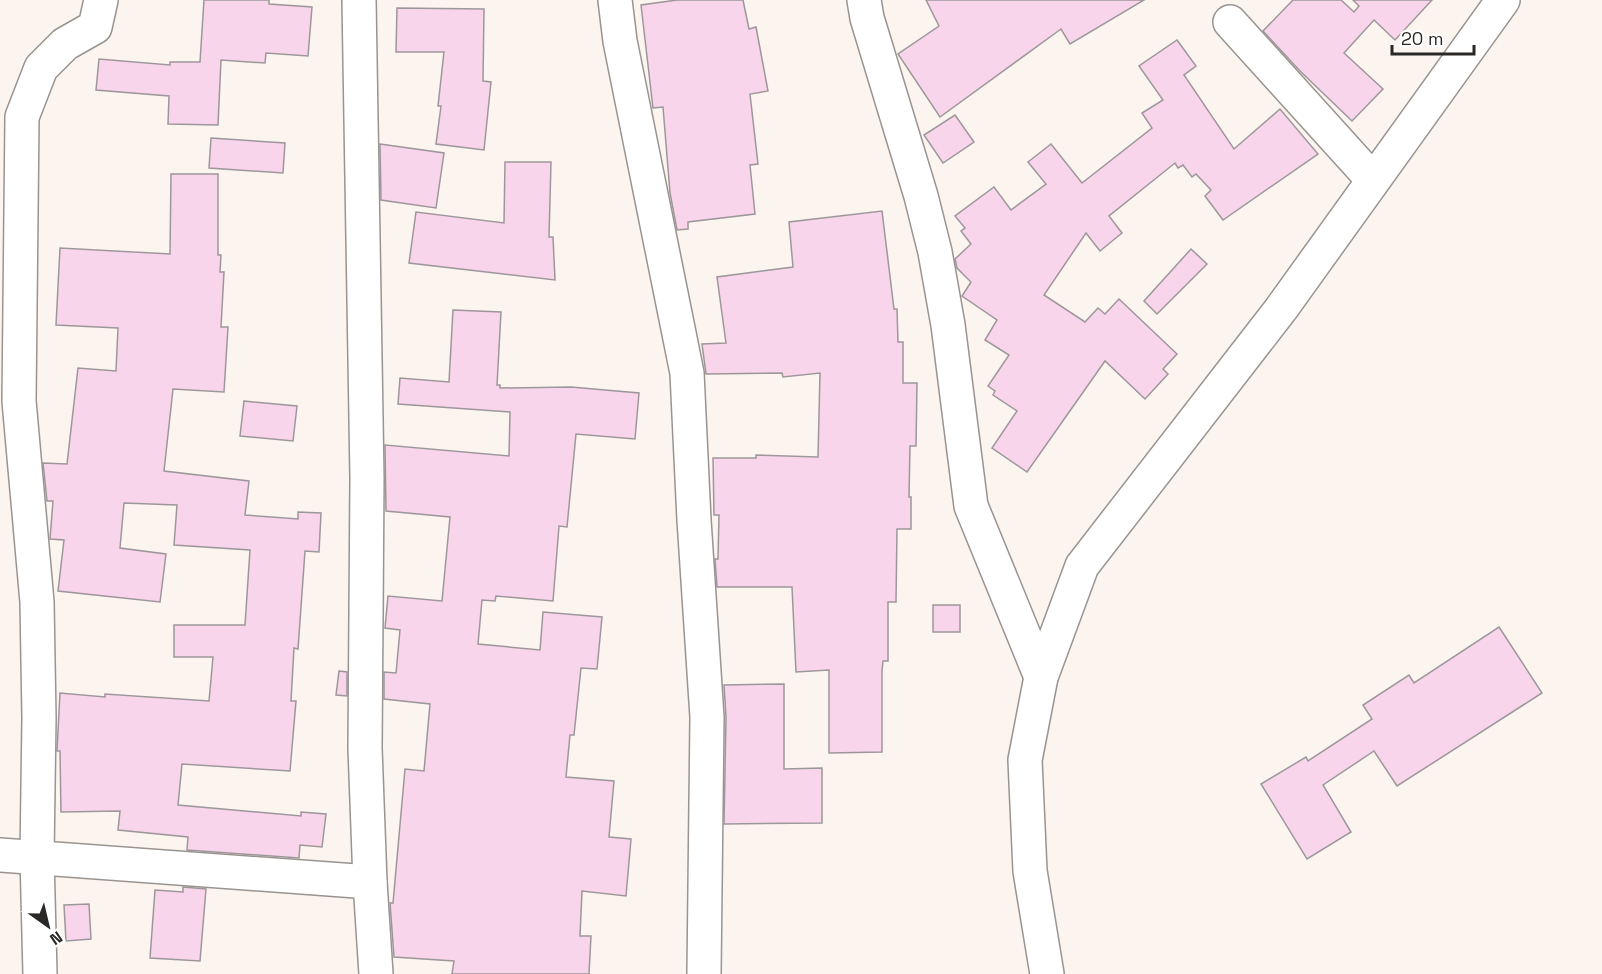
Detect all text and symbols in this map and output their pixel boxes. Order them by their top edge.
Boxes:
scale bar [1392,18,1474,56]
text: 20 m [1401,27,1444,50]
north arrow [18,896,78,956]
text: N [46,926,66,950]

